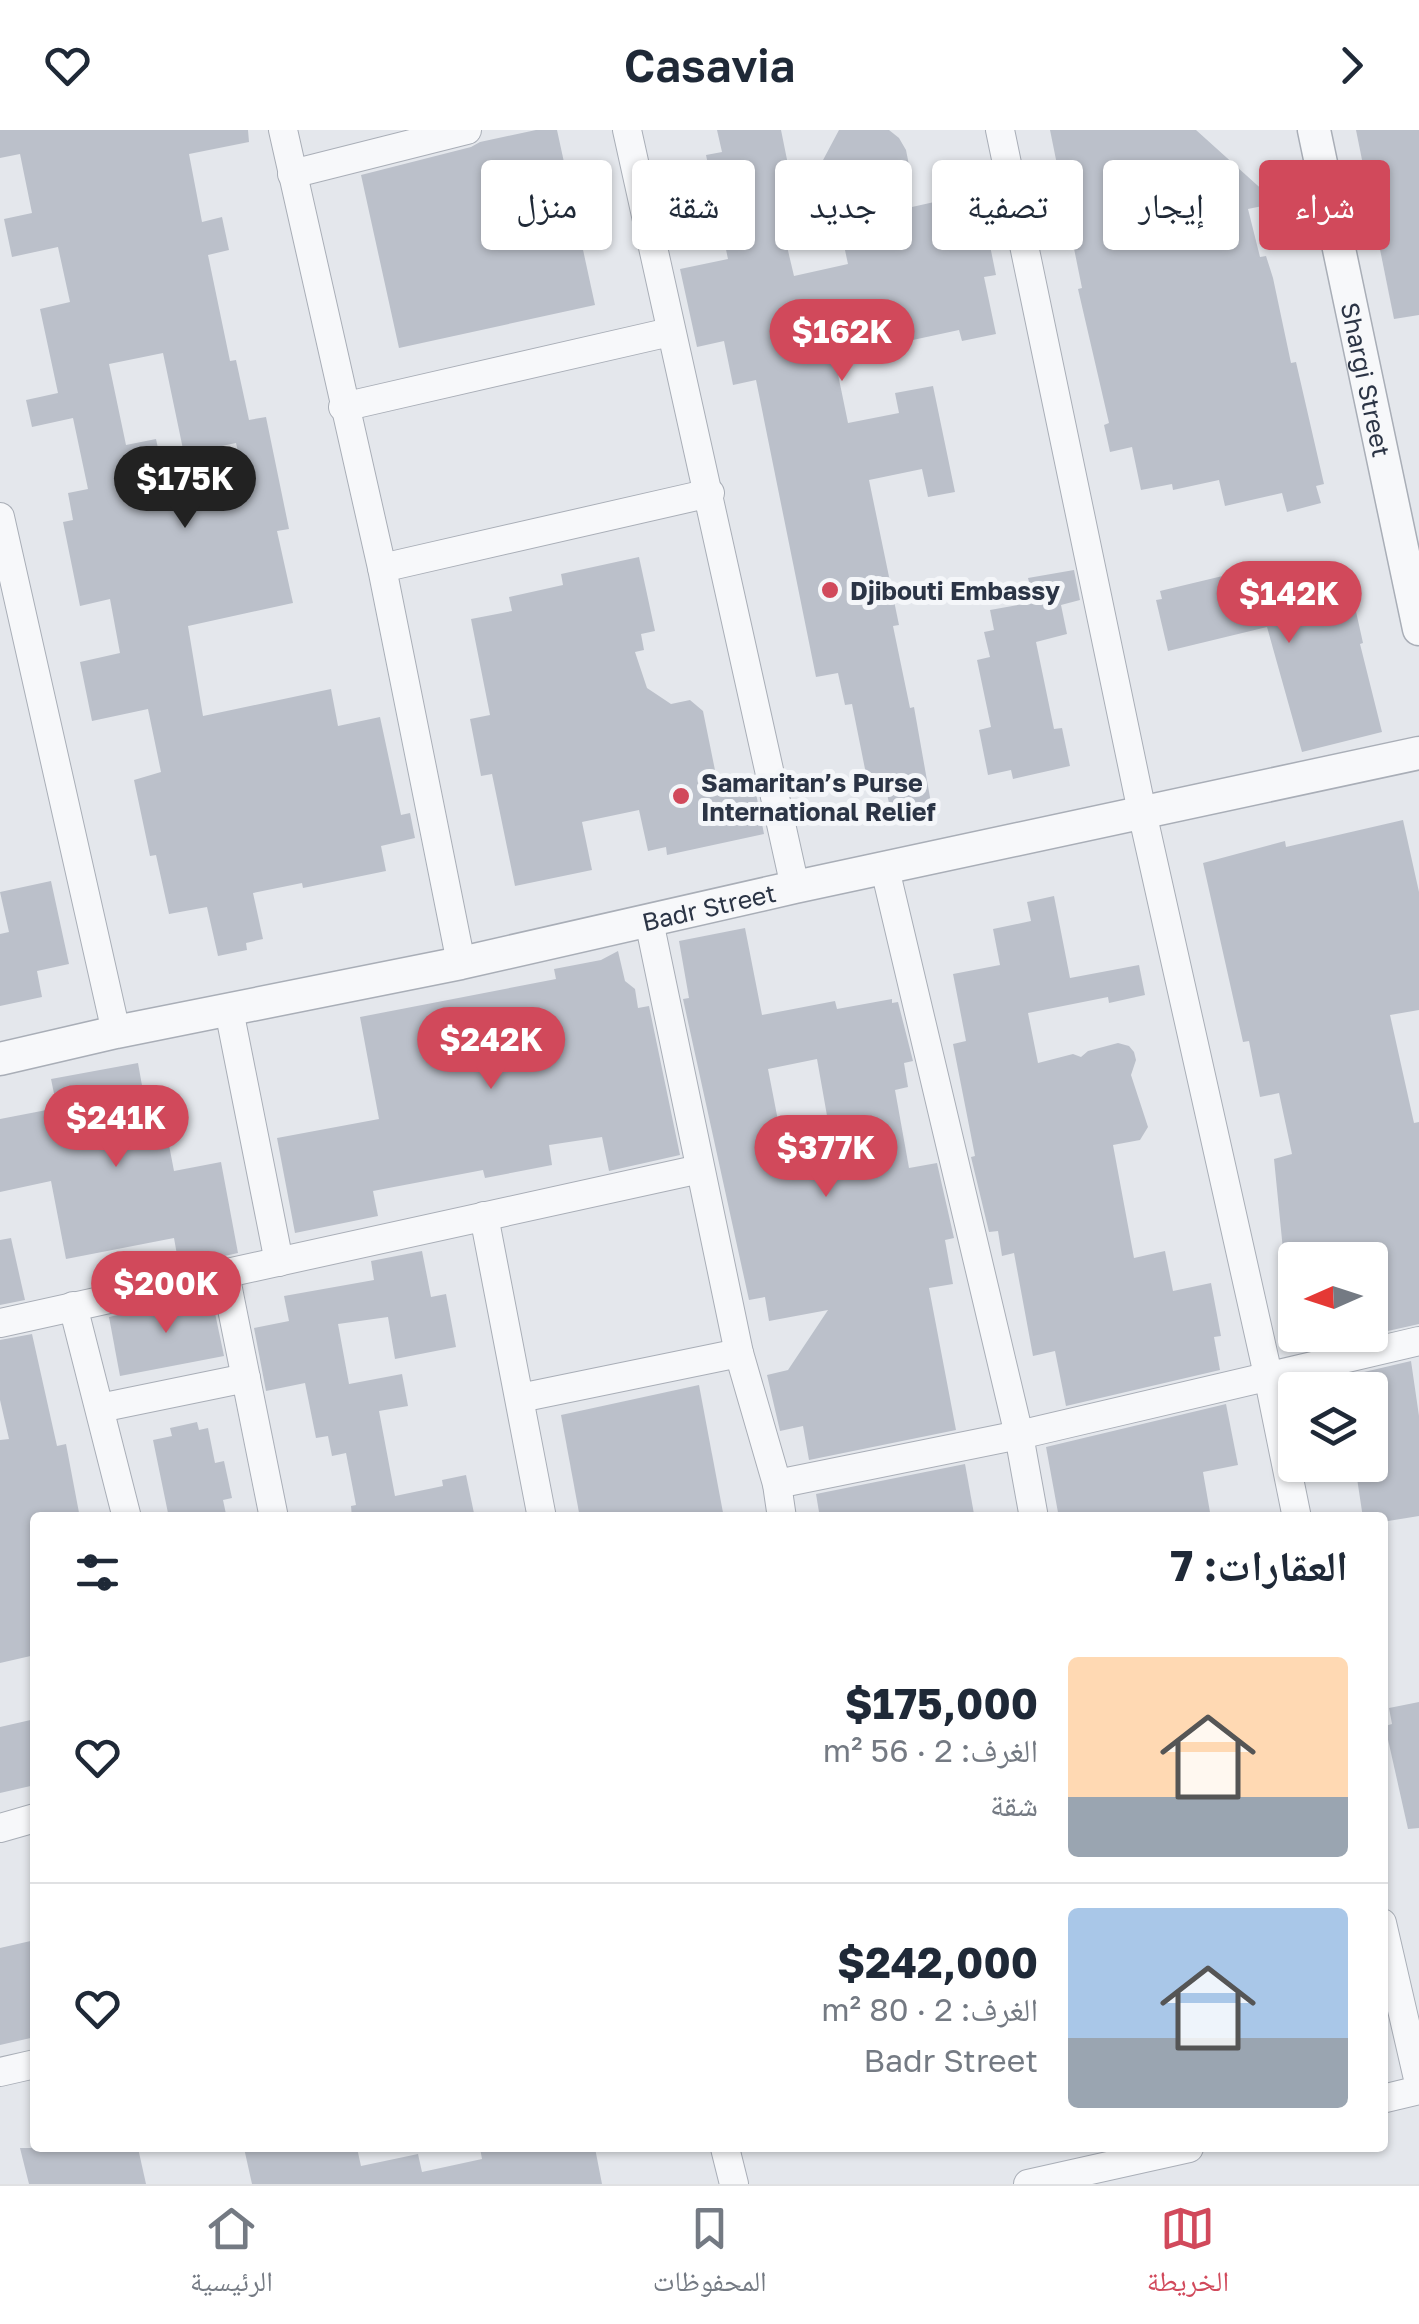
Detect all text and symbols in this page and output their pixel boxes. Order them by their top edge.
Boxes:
icon: heart [40,38,95,93]
text: Casavia [624,38,795,92]
icon: forward [1324,38,1379,93]
chip: منزل [481,160,612,250]
chip: شقة [632,160,755,250]
chip: جديد [775,160,912,250]
chip: تصفية [932,160,1083,250]
chip: إيجار [1103,160,1239,250]
chip: شراء [1259,160,1390,250]
pin: $162K [772,299,912,384]
street label: Shargi Street [1335,299,1398,460]
text: $162K [792,312,892,350]
pin: $175K [115,446,255,531]
text: $175K [136,459,234,497]
pin: $142K [1219,561,1359,646]
text: $142K [1239,574,1339,612]
place label: Djibouti Embassy [850,575,1060,606]
marker: Djibouti Embassy [819,579,841,601]
place label: Samaritan’s Purse International Relief [701,767,936,827]
marker: Samaritan’s Purse International Relief [670,785,692,807]
street label: Badr Street [639,876,779,937]
pin: $242K [421,1007,561,1092]
text: $242K [439,1020,543,1058]
pin: $241K [46,1085,186,1170]
text: $241K [66,1098,166,1136]
pin: $377K [756,1115,896,1200]
text: $377K [776,1128,876,1166]
north arrow [1278,1242,1388,1352]
map controls [1278,1242,1388,1482]
pin: $200K [96,1251,236,1336]
text: $200K [113,1264,219,1302]
button: layers [1278,1372,1388,1482]
text: العقارات: 7 [1170,1540,1348,1590]
icon: filters [70,1545,125,1600]
text: $175,000 [844,1678,1038,1728]
icon: home [1148,1697,1268,1817]
icon: heart [70,1730,125,1785]
text: الغرف: 2 · 56 m² [823,1731,1038,1769]
text: شقة [990,1785,1038,1823]
text: $242,000 [837,1937,1038,1987]
icon: home [1148,1948,1268,2068]
icon: heart [70,1981,125,2036]
text: الغرف: 2 · 80 m² [821,1990,1038,2028]
text: Badr Street [864,2041,1038,2079]
tab: الرئيسية [190,2201,273,2309]
tab: المحفوظات [653,2201,767,2309]
tab: الخريطة [1147,2201,1229,2309]

